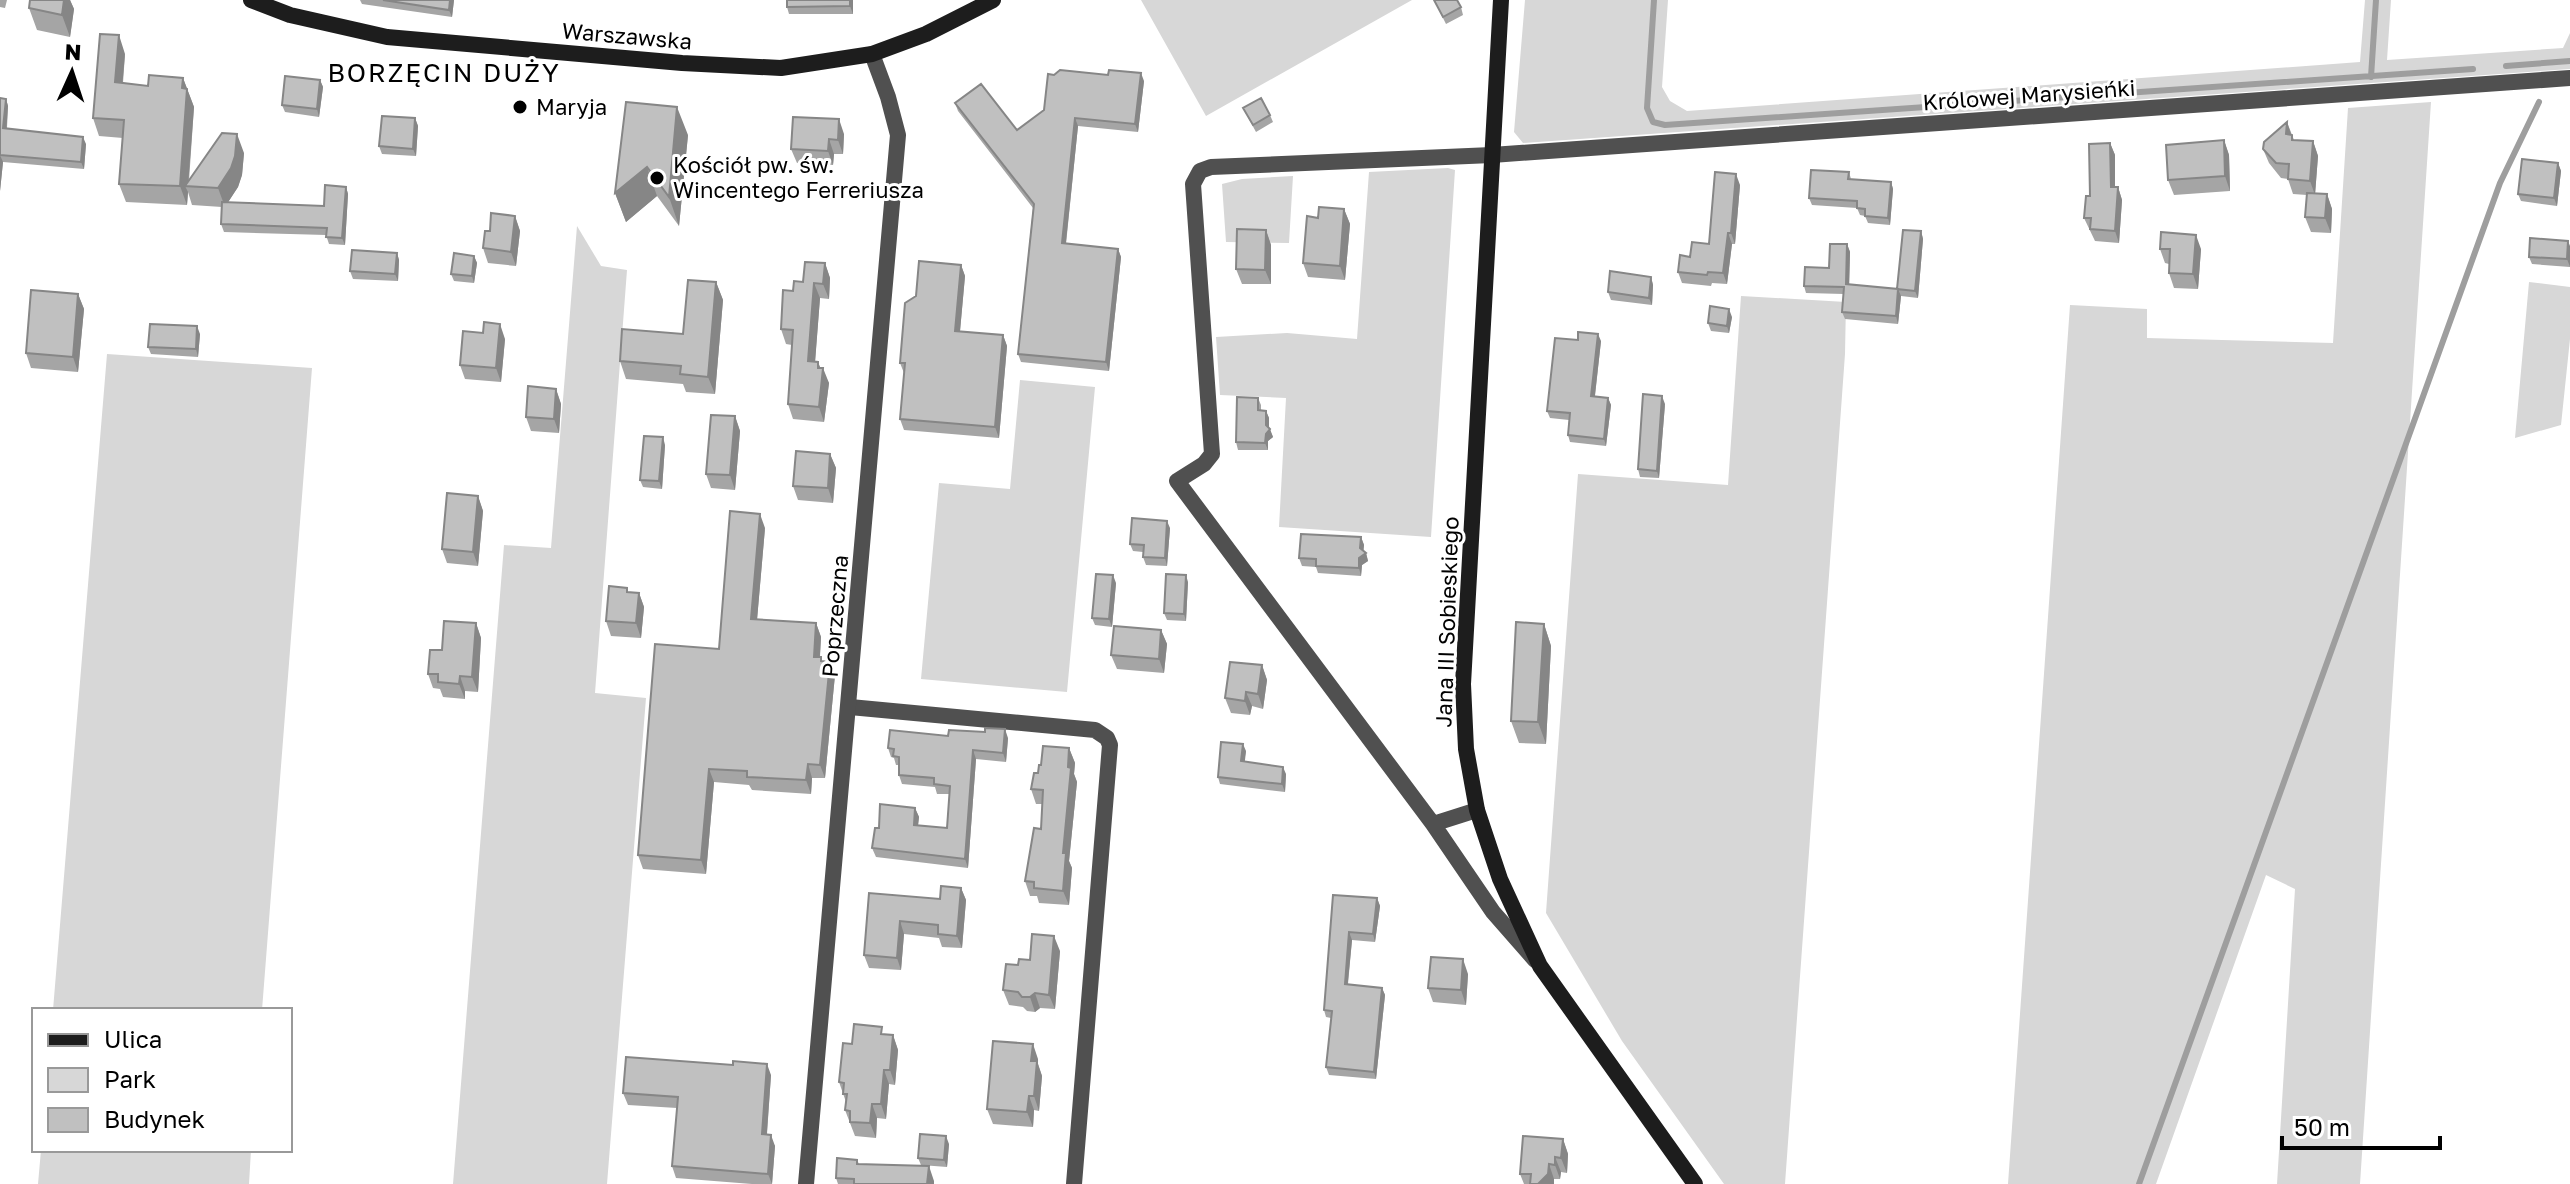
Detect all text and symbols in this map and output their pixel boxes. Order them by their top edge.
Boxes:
street label: Warszawska [561,16,693,55]
north arrow [32,32,112,112]
text: N [64,38,82,65]
district label: BORZĘCIN DUŻY [327,57,561,88]
street label: Królowej Marysieńki [1922,74,2136,115]
place label: Maryja [536,93,607,120]
marker: Maryja [511,98,529,116]
place label: Kościół pw. św. Wincentego Ferreriusza [673,151,924,203]
marker: Kościół pw. św. Wincentego Ferreriusza [648,169,666,187]
street label: Jana III Sobieskiego [1429,516,1464,728]
street label: Poprzeczna [816,554,853,678]
legend [32,1008,292,1152]
text: Ulica [104,1024,162,1053]
text: Park [104,1064,156,1093]
scale bar [2282,1100,2440,1150]
text: Budynek [104,1104,205,1133]
text: 50 m [2294,1112,2350,1141]

